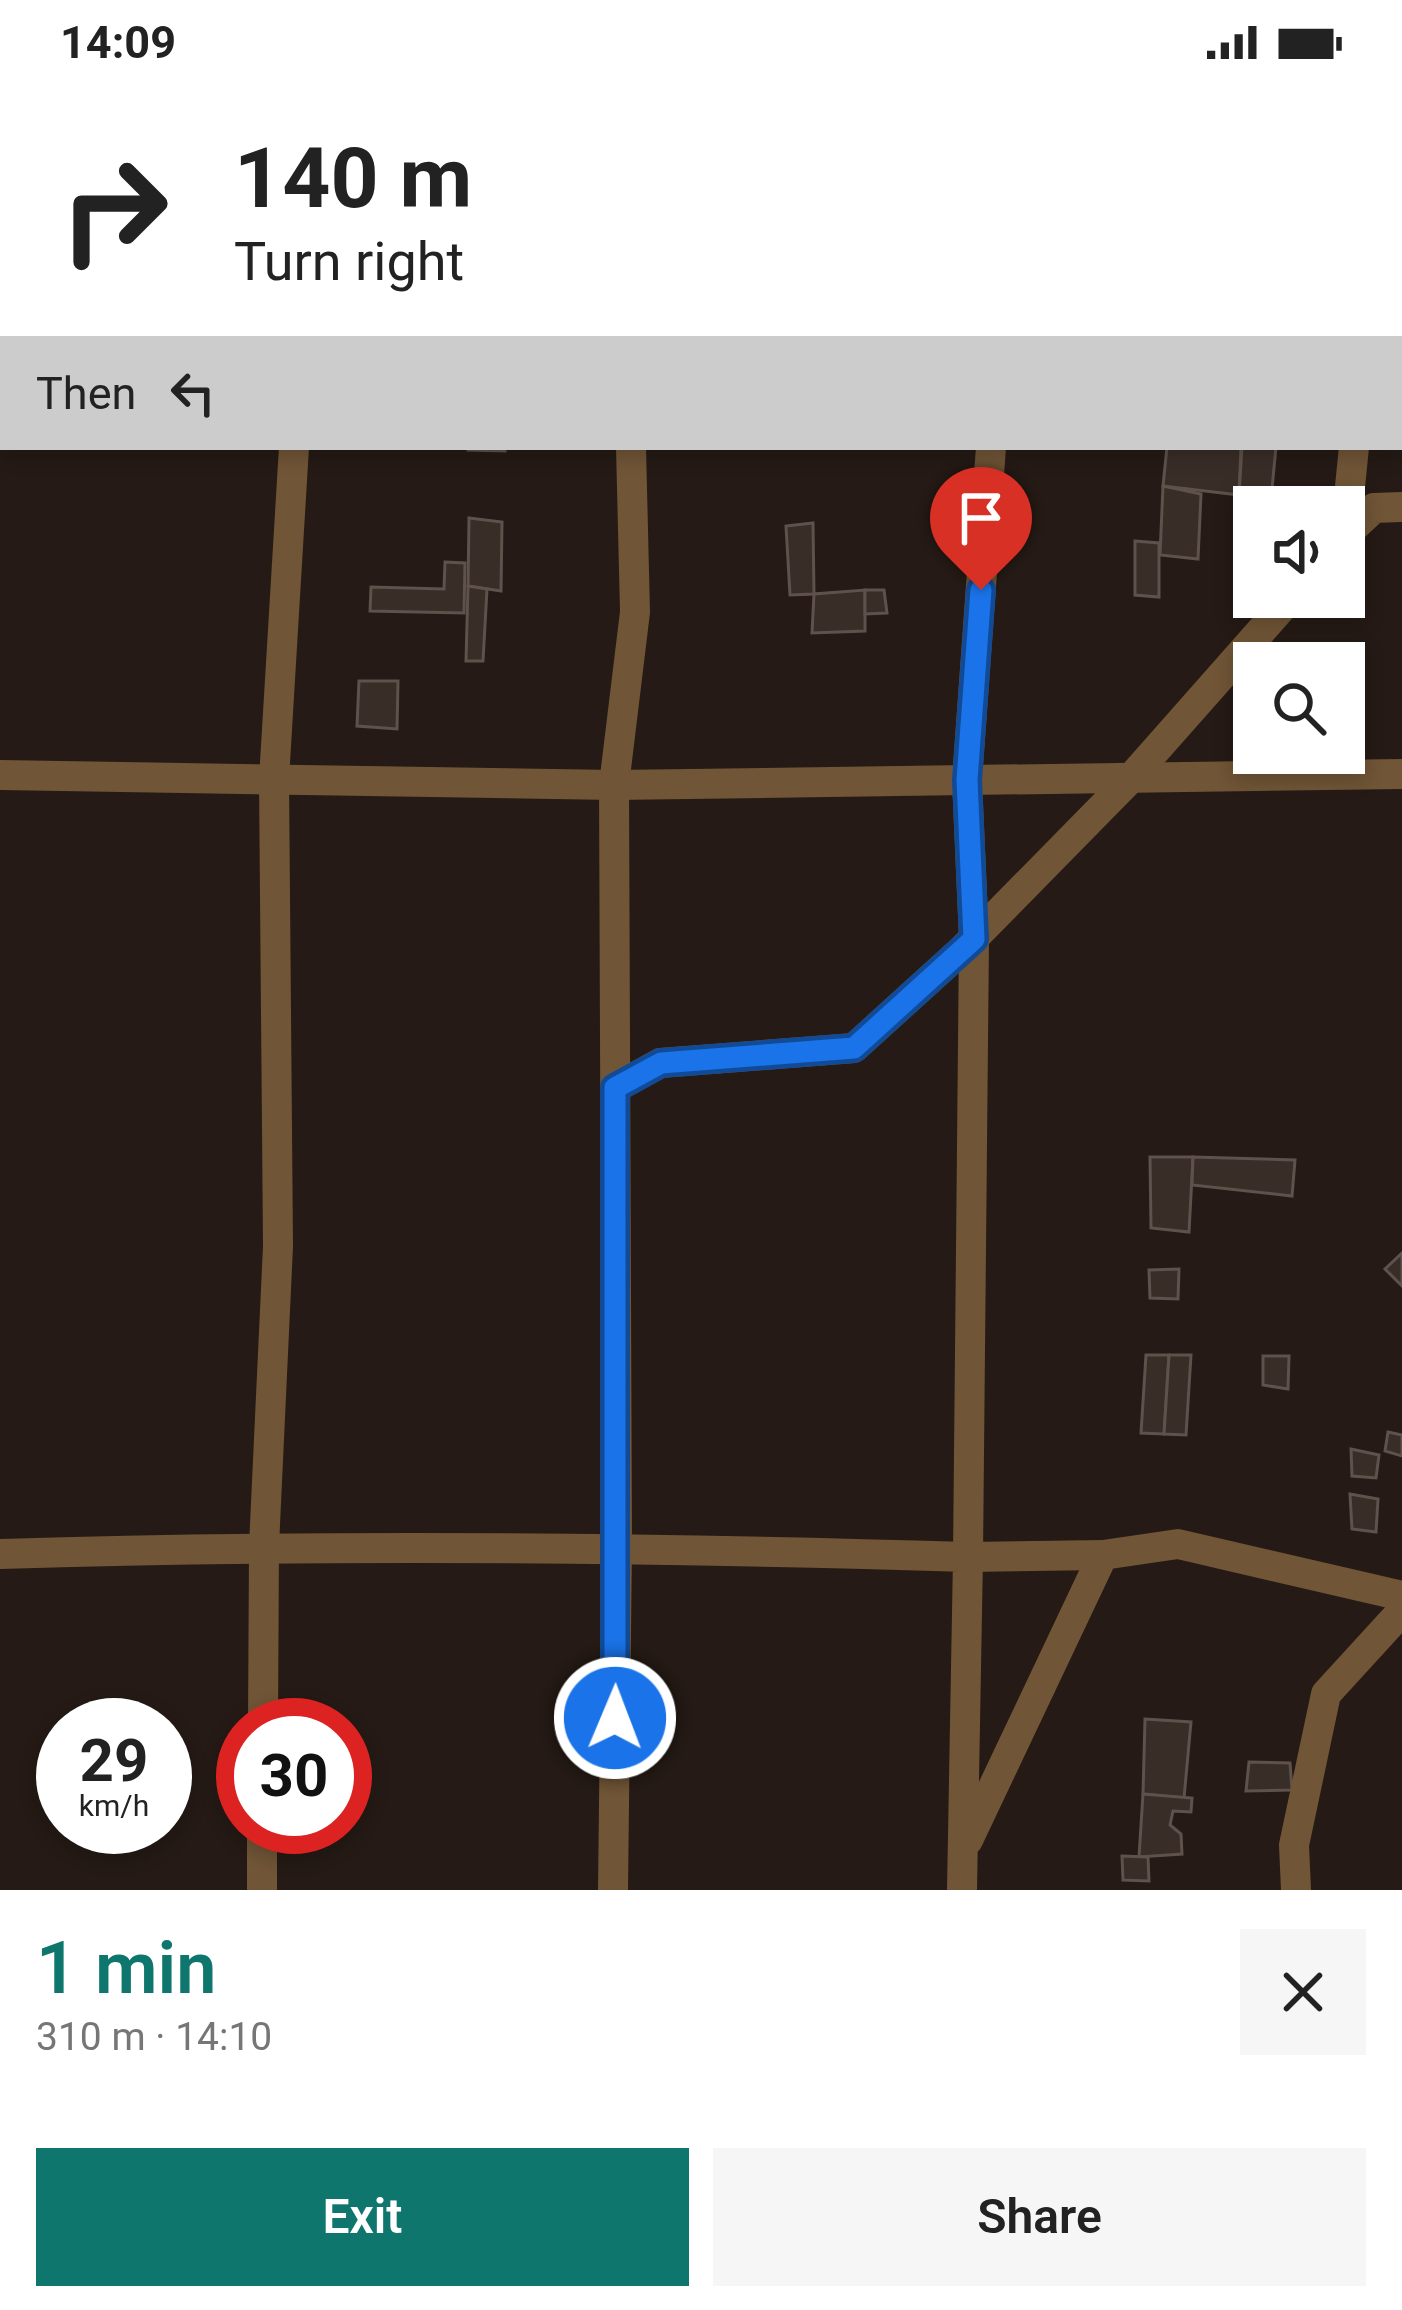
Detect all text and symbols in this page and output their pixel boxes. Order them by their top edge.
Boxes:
text: 14:09 [60,16,176,69]
text: 140 m [234,129,472,228]
icon: right [36,132,192,288]
text: Turn right [234,230,464,293]
icon: left [160,360,226,426]
text: Then [36,367,136,420]
pin [930,467,1032,590]
icon: arrive [948,485,1014,551]
map controls [1233,486,1365,774]
button: sound [1233,486,1365,618]
button: search [1233,642,1365,774]
position arrow [552,1655,678,1781]
speed limit sign: 30 [216,1698,372,1854]
text: 29 [80,1725,148,1796]
text: km/h [79,1788,149,1823]
text: 1 min [36,1926,217,2011]
button: close [1240,1929,1366,2055]
text: 310 m · 14:10 [36,2014,272,2060]
button: Exit [36,2148,689,2286]
button: Share [713,2148,1366,2286]

